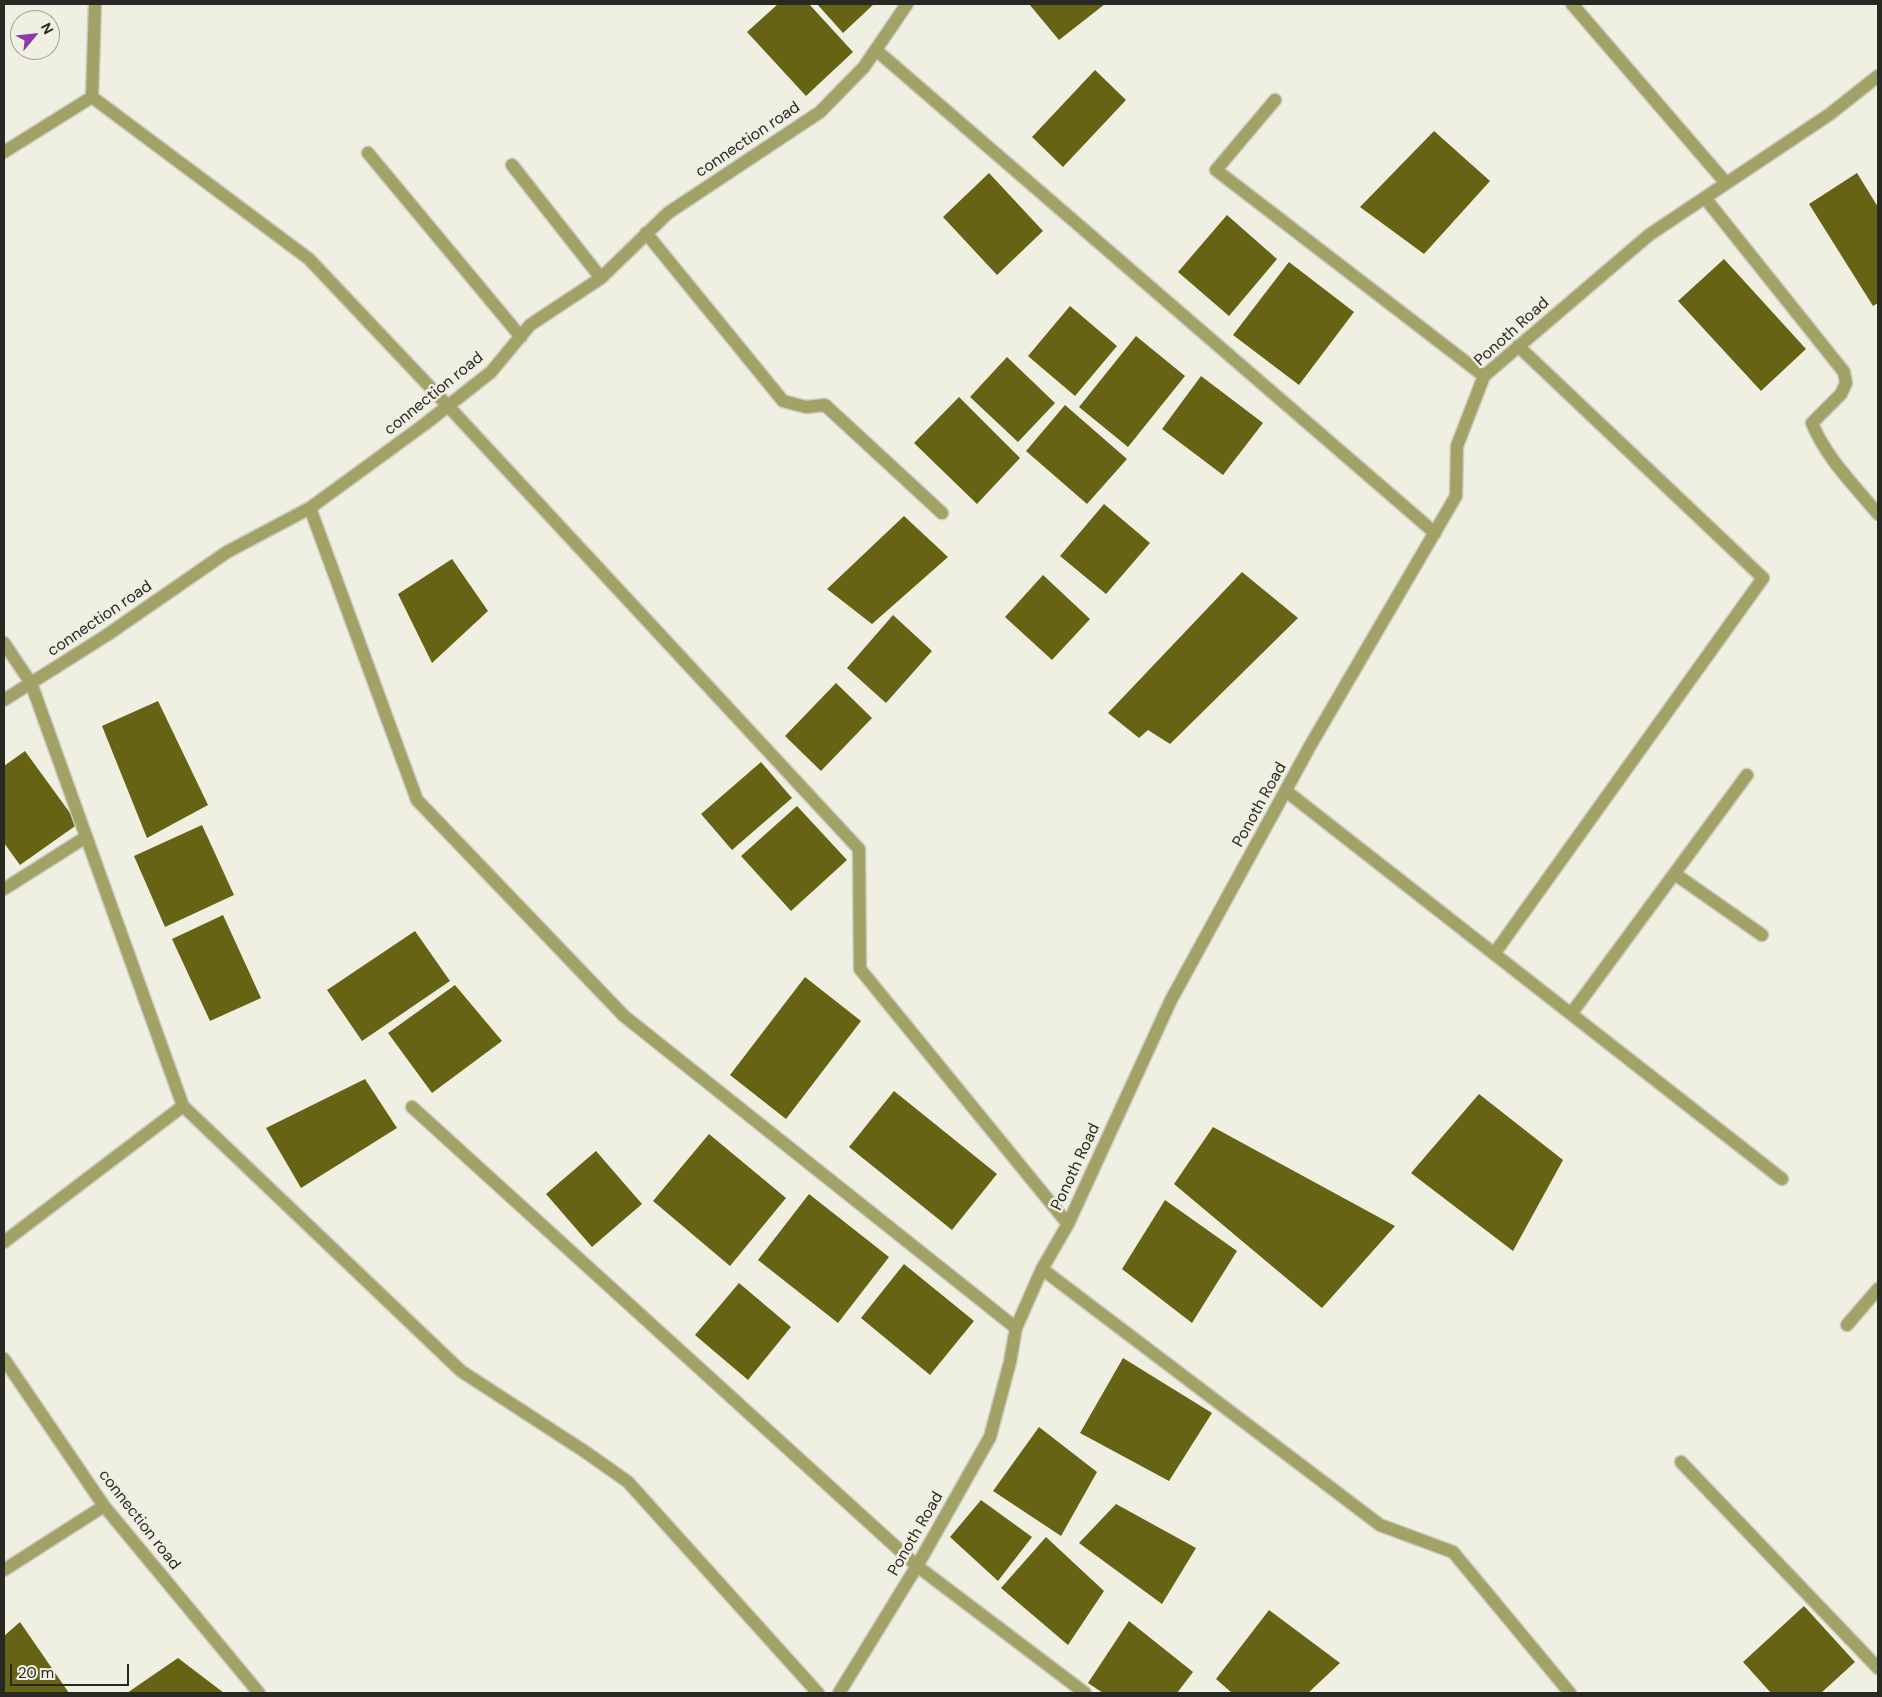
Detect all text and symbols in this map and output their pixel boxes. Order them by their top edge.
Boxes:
north arrow [10,10,60,60]
text: N [37,20,58,37]
street label: connection road [692,98,804,182]
street label: Ponoth Road [1471,294,1553,370]
street label: connection road [381,348,487,440]
street label: connection road [44,577,156,661]
street label: Ponoth Road [1229,759,1291,851]
street label: Ponoth Road [1048,1121,1104,1213]
street label: connection road [94,1466,184,1574]
street label: Ponoth Road [884,1489,948,1579]
scale bar [12,1654,131,1686]
text: 20 m [18,1663,54,1683]

